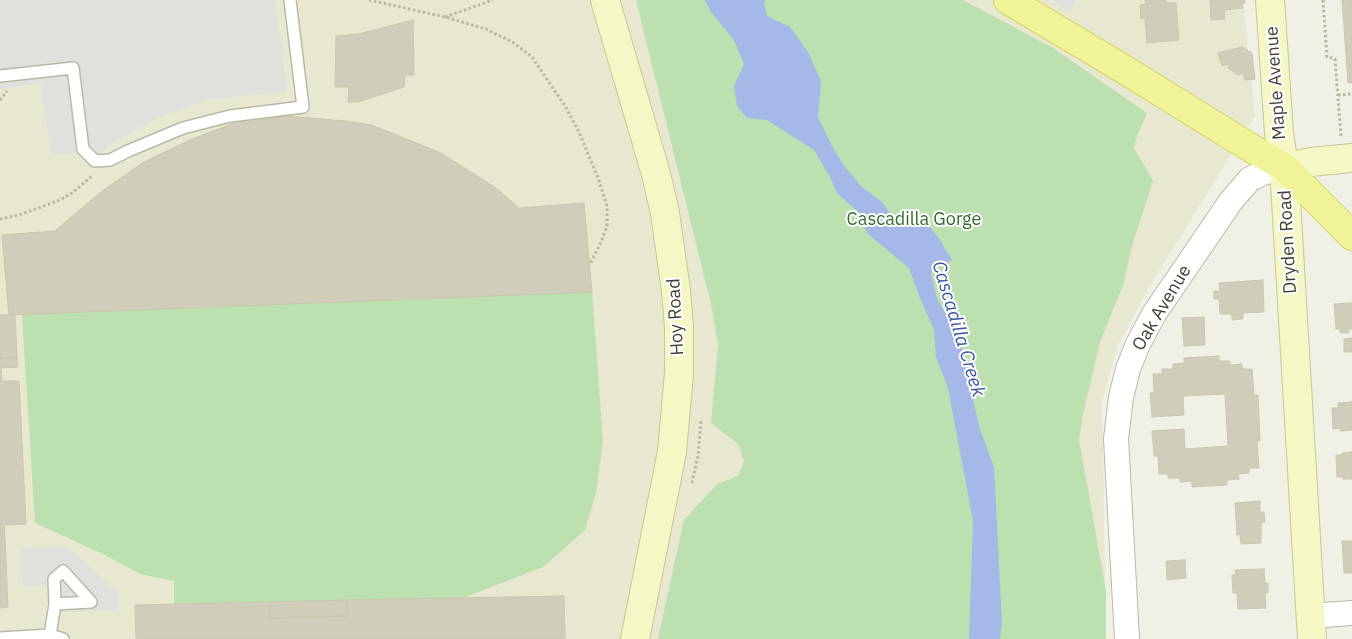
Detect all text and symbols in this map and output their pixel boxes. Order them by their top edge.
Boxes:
street label: Maple Avenue [1261,25,1291,141]
street label: Dryden Road [1274,190,1302,294]
park label: Cascadilla Gorge [847,209,981,231]
water label: Cascadilla Creek [927,258,989,400]
street label: Oak Avenue [1128,261,1196,355]
street label: Hoy Road [663,278,689,356]

